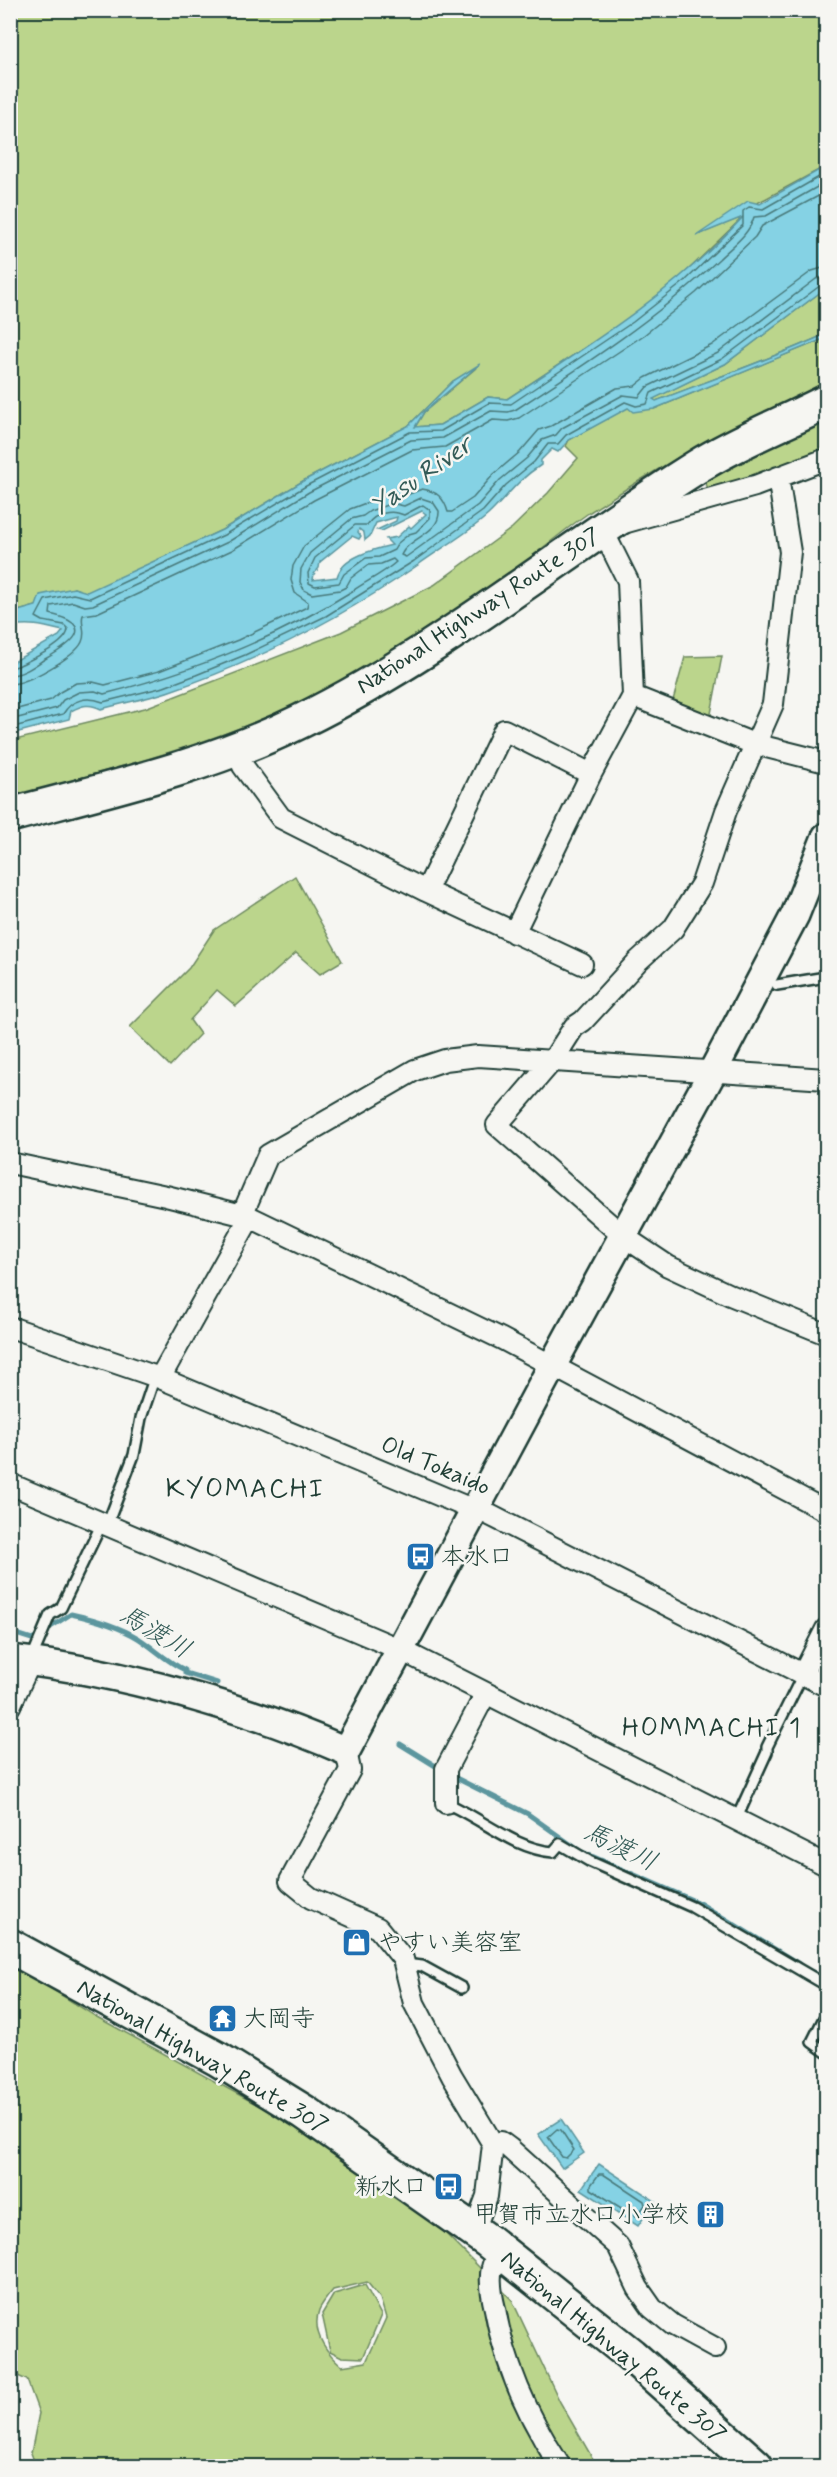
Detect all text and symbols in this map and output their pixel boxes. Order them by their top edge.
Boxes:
water label: Yasu River [364,427,481,524]
street label: National Highway Route 307 [351,521,607,702]
street label: Old Tokaido [376,1429,495,1503]
district label: KYOMACHI [165,1472,325,1507]
bus stop icon: 本水口 [404,1540,436,1572]
place label: 本水口 [441,1542,513,1573]
water label: 馬渡川 [113,1598,197,1667]
district label: HOMMACHI 1 [622,1712,802,1746]
water label: 馬渡川 [578,1815,663,1880]
shop icon: やすい美容室 [341,1926,373,1958]
place label: やすい美容室 [378,1928,522,1959]
street label: National Highway Route 307 [71,1973,334,2142]
temple icon: 大岡寺 [206,2002,238,2034]
place label: 大岡寺 [243,2004,315,2035]
bus stop icon: 新水口 [432,2170,464,2202]
place label: 新水口 [355,2172,427,2203]
building icon: 甲賀市立水口小学校 [694,2198,726,2230]
place label: 甲賀市立水口小学校 [473,2200,689,2231]
street label: National Highway Route 307 [494,2244,732,2451]

